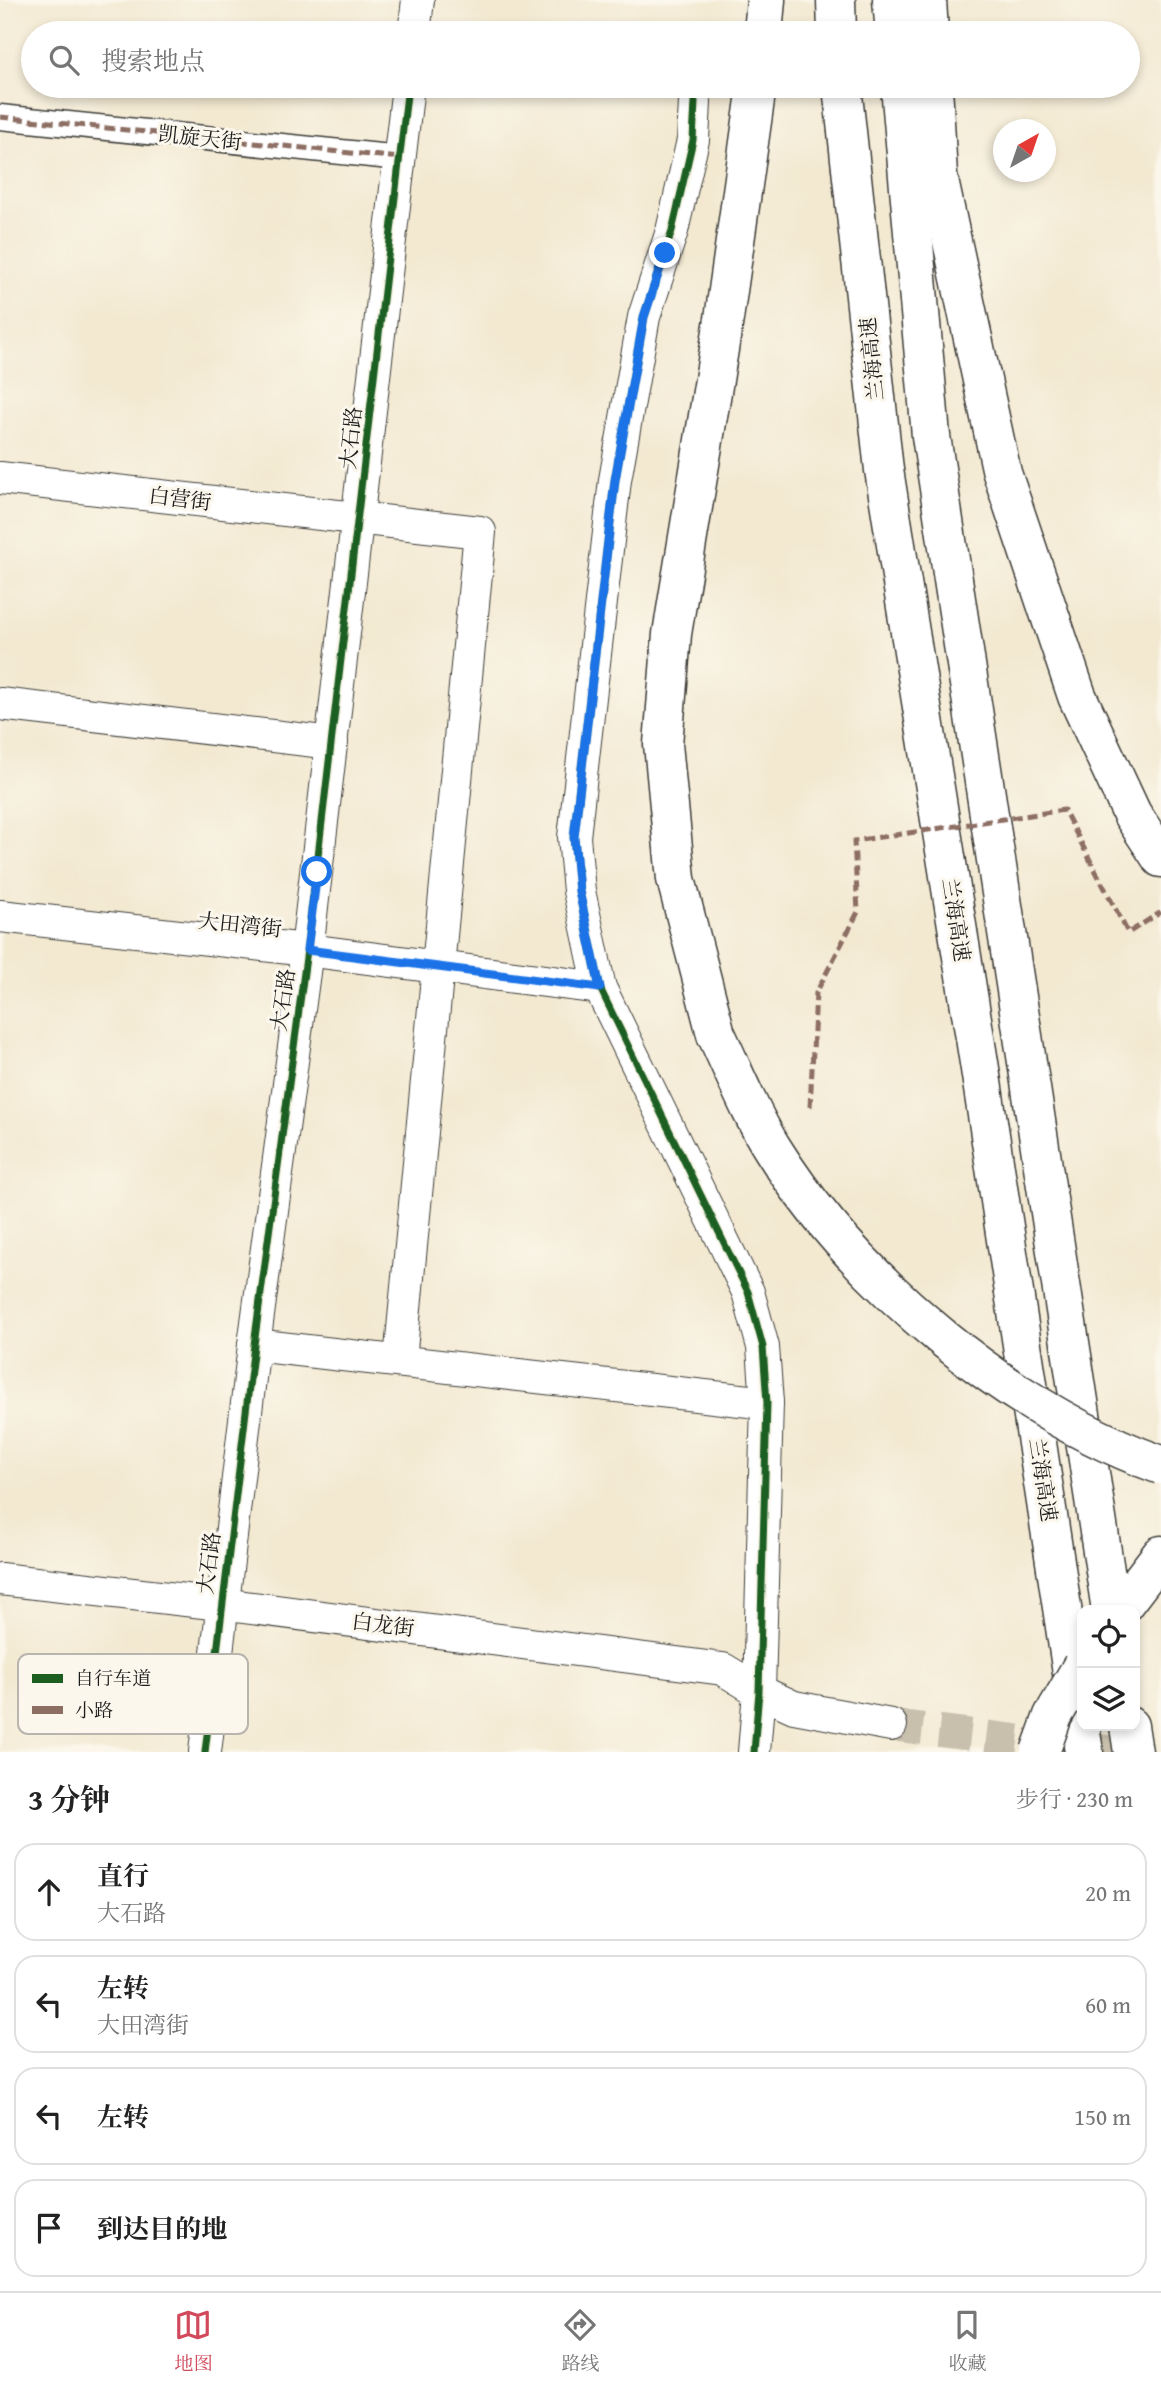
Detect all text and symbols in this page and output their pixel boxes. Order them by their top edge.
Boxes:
search box [21,21,1140,98]
icon: search [45,41,83,79]
text: 搜索地点 [101,41,205,80]
street label: 凯旋天街 [157,118,243,157]
north arrow [993,119,1056,182]
route end [649,237,680,268]
street label: 兰海高速 [852,316,891,402]
street label: 大石路 [332,405,369,471]
street label: 白营街 [147,479,213,518]
route start [301,856,332,887]
street label: 兰海高速 [935,876,978,964]
street label: 大田湾街 [197,905,283,944]
street label: 大石路 [263,967,302,1033]
street label: 兰海高速 [1022,1436,1065,1524]
street label: 大石路 [189,1530,228,1596]
street label: 白龙街 [350,1605,416,1644]
map controls [1077,1605,1140,1731]
button: locate [1077,1605,1140,1668]
legend [18,1654,248,1734]
text: 自行车道 [75,1664,151,1692]
button: layers [1077,1668,1140,1731]
text: 小路 [75,1696,113,1724]
text: 3 分钟 [28,1777,110,1821]
text: 步行 · 230 m [1016,1782,1133,1815]
text: 直行 [97,1856,149,1895]
icon: ahead [30,1873,68,1911]
text: 20 m [1085,1876,1131,1909]
text: 大石路 [97,1896,166,1929]
text: 左转 [97,1968,149,2007]
icon: left [30,1985,68,2023]
text: 60 m [1085,1988,1131,2021]
text: 大田湾街 [97,2008,189,2041]
icon: left [30,2097,68,2135]
text: 左转 [97,2097,149,2136]
text: 150 m [1074,2100,1131,2133]
icon: arrive [30,2209,68,2247]
text: 到达目的地 [97,2209,227,2248]
tab: 地图 [174,2306,213,2377]
tab: 路线 [561,2306,600,2377]
tab: 收藏 [948,2306,987,2377]

